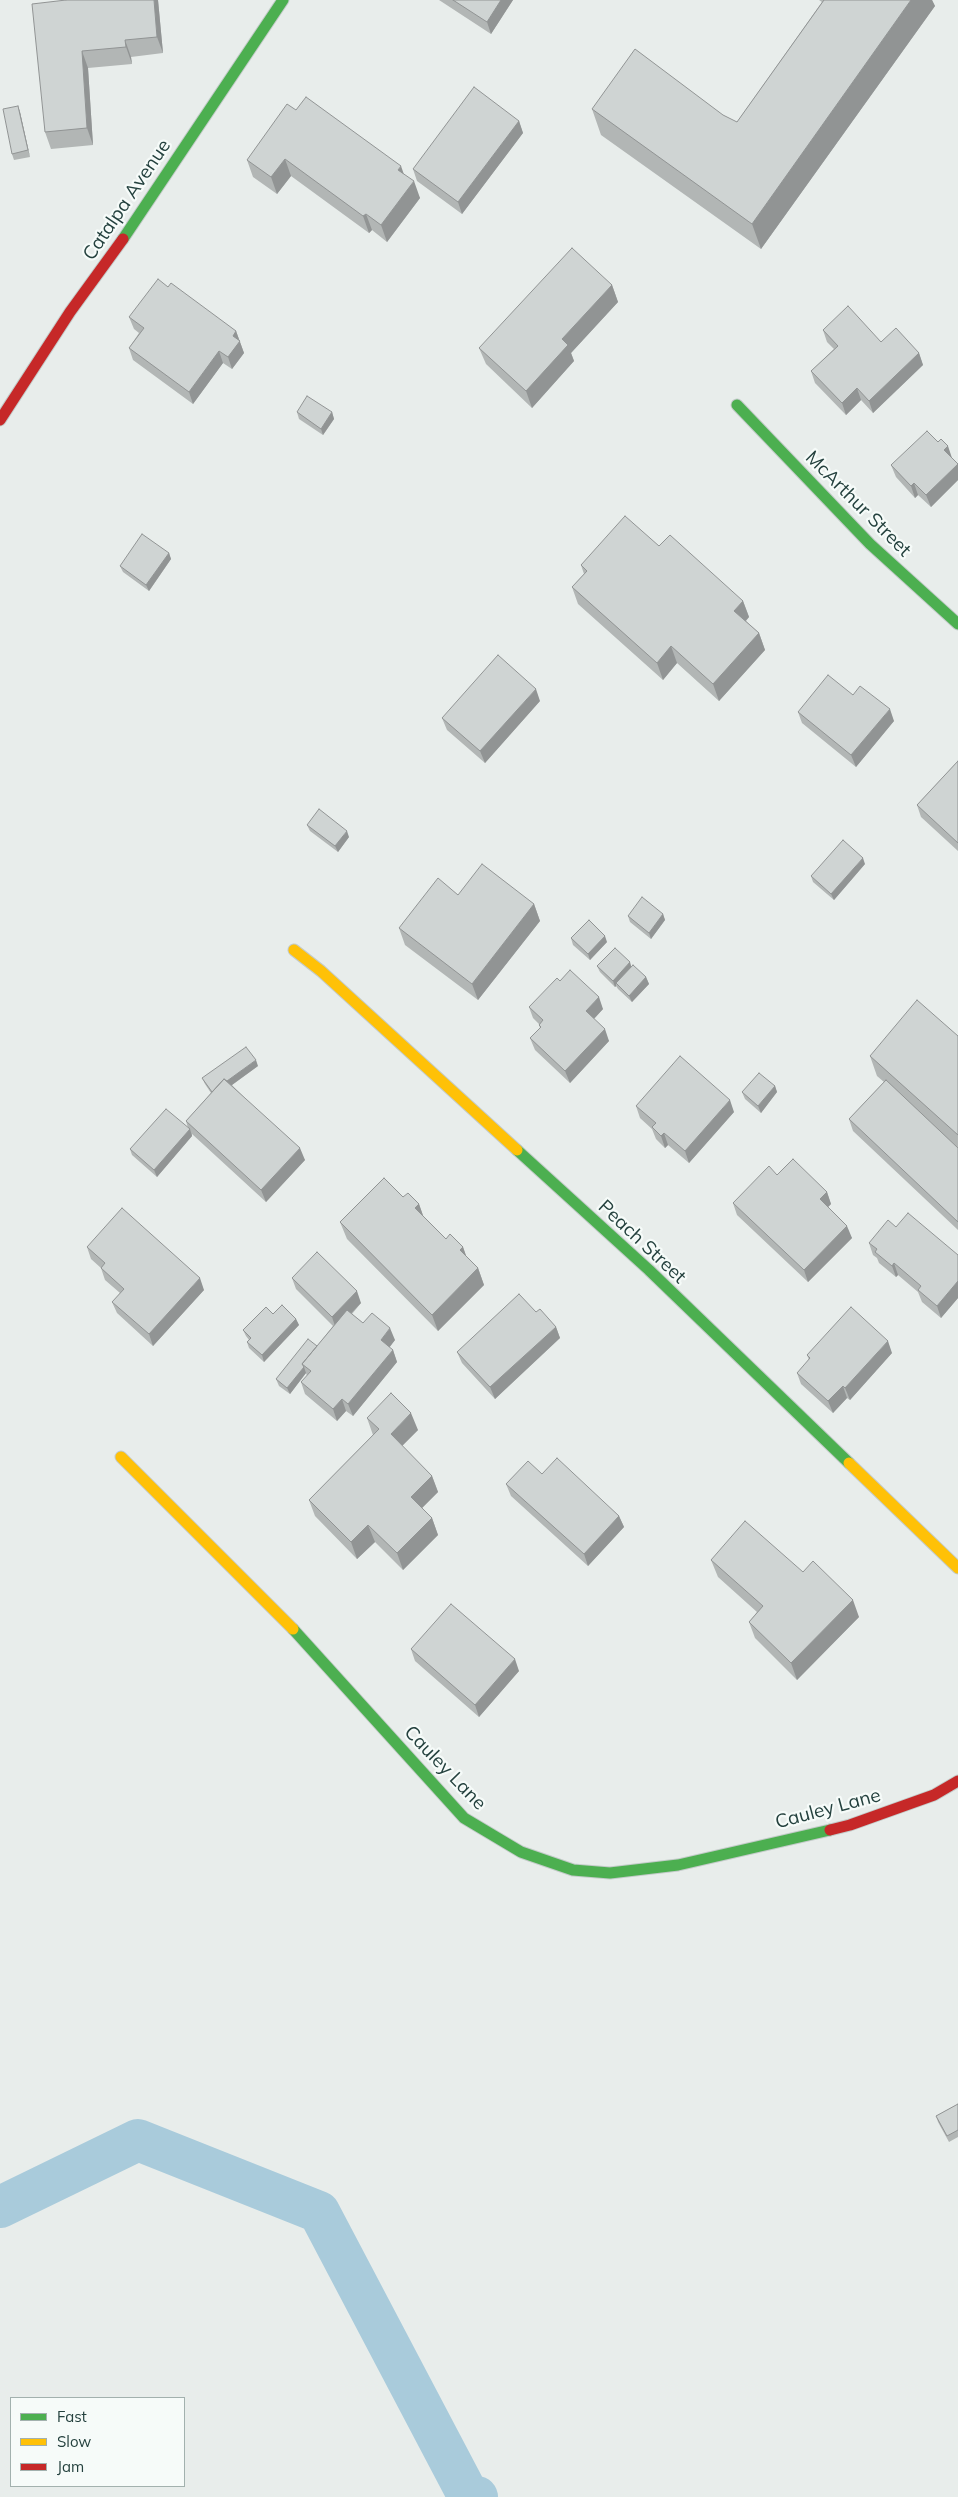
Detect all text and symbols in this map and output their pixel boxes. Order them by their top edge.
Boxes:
street label: Catalpa Avenue [78,135,176,265]
street label: McArthur Street [800,446,916,562]
street label: Peach Street [593,1196,691,1288]
street label: Cauley Lane [399,1721,491,1815]
street label: Cauley Lane [773,1784,883,1834]
legend [10,2397,185,2487]
text: Fast [57,2407,87,2426]
text: Slow [57,2432,91,2451]
text: Jam [57,2457,84,2476]

